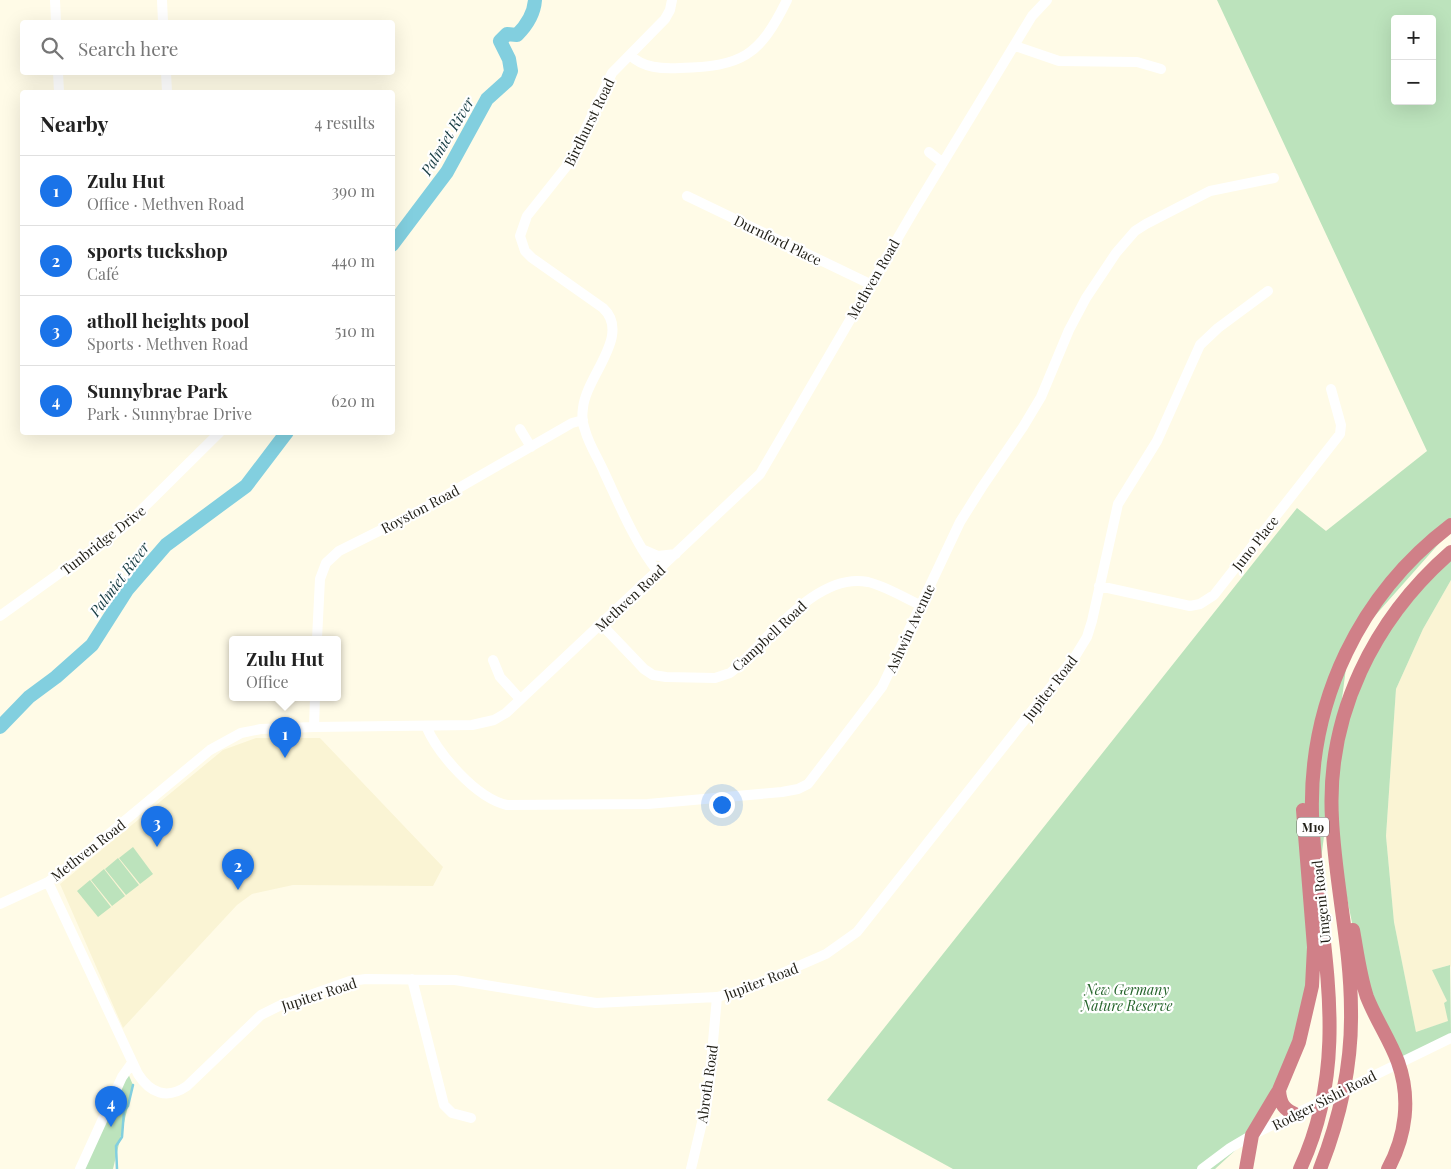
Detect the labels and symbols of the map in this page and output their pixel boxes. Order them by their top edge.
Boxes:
street label: Birdhurst Road [559,75,619,169]
water label: Palmiet River [415,93,479,180]
street label: Durnford Place [731,211,825,269]
street label: Methven Road [842,235,904,323]
street label: Royston Road [378,480,462,538]
street label: Tunbridge Drive [57,501,149,579]
street label: Juno Place [1227,512,1282,575]
water label: Palmiet River [84,537,154,621]
street label: Methven Road [591,561,669,635]
street label: Ashwin Avenue [881,581,939,676]
street label: Campbell Road [728,596,810,676]
street label: Jupiter Road [1018,651,1082,725]
pin: 1 [269,717,301,758]
your location [709,792,735,818]
pin: 3 [141,806,173,847]
street label: Methven Road [47,815,129,885]
road number: M19 [1297,818,1329,836]
pin: 2 [222,849,254,890]
street label: Umgeni Road [1307,859,1335,945]
street label: Jupiter Road [720,958,801,1004]
street label: Jupiter Road [278,973,359,1015]
park label: New Germany Nature Reserve [1079,980,1173,1015]
street label: Abroth Road [692,1044,722,1125]
street label: Rodger Sishi Road [1269,1066,1379,1134]
pin: 4 [95,1086,127,1127]

